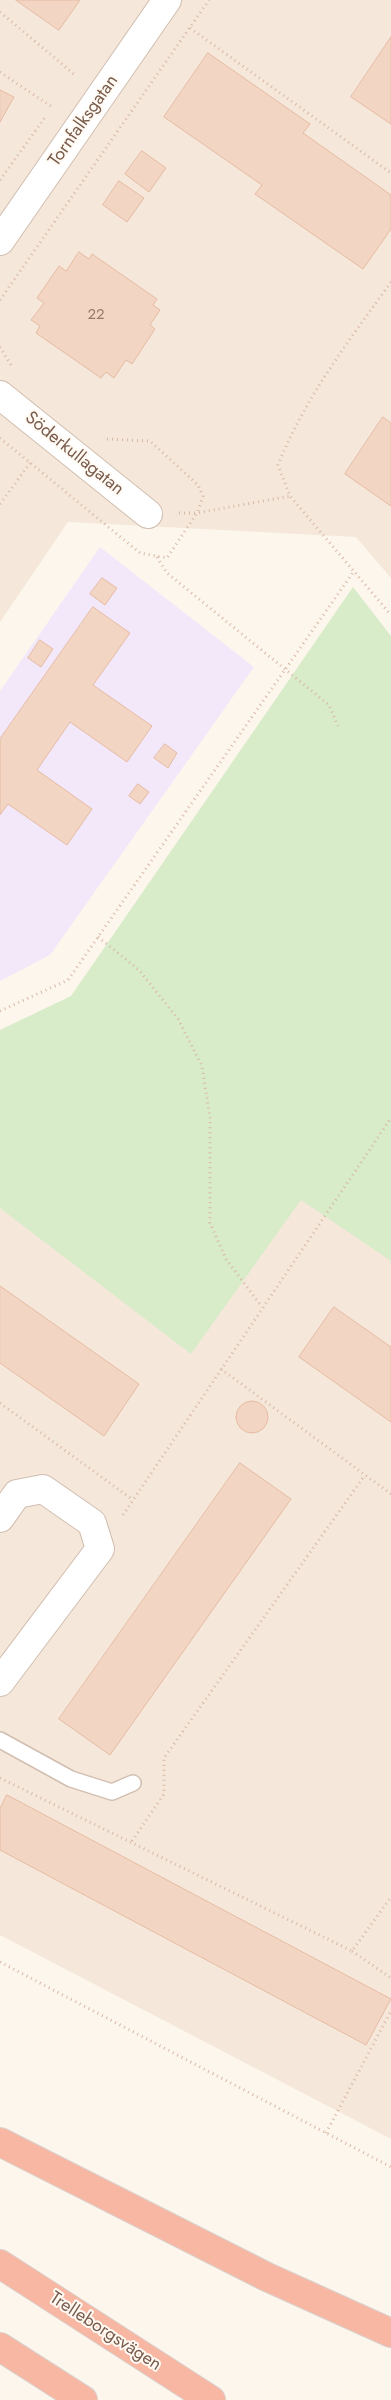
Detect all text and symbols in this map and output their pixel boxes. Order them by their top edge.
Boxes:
street label: Tornfalksgatan [45,71,123,171]
house number: 22 [87,306,105,324]
street label: Söderkullagatan [20,408,128,500]
street label: Trelleborgsvägen [45,2288,165,2376]

